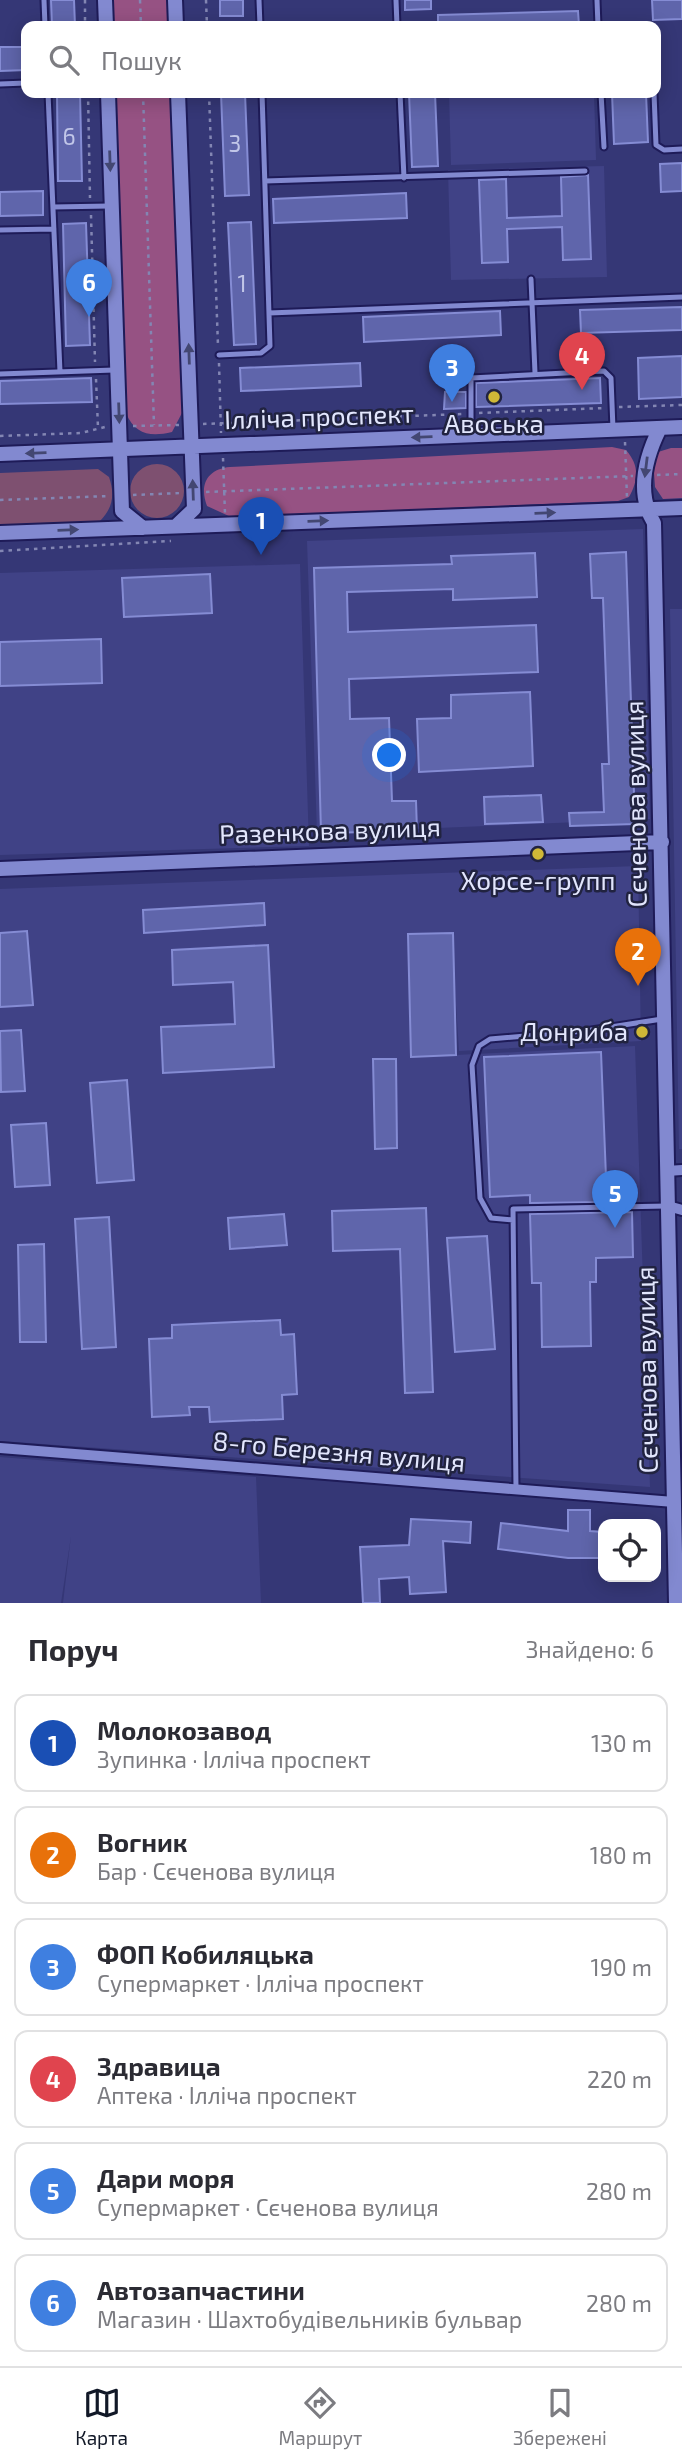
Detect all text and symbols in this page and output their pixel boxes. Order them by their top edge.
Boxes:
search box [21,21,661,98]
icon: search [45,41,83,79]
text: Пошук [101,44,182,75]
house number: 6 [62,122,76,150]
house number: 3 [229,129,241,157]
one-way arrow [105,150,116,172]
pin: 6 [66,259,112,317]
house number: 1 [237,269,247,297]
pin: 4 [559,332,605,390]
one-way arrow [183,343,194,365]
pin: 3 [429,344,475,402]
marker: Авоська [486,389,502,405]
street label: Ілліча проспект [223,397,415,434]
one-way arrow [113,402,125,424]
place label: Авоська [444,407,544,438]
one-way arrow [411,432,433,443]
one-way arrow [24,448,46,459]
one-way arrow [640,456,651,478]
one-way arrow [187,479,199,501]
pin: 1 [238,497,284,555]
one-way arrow [534,507,556,519]
one-way arrow [307,516,329,527]
one-way arrow [57,525,79,536]
street label: Сєченова вулиця [617,700,653,908]
your location [372,738,406,772]
street label: Разенкова вулиця [219,810,441,850]
marker: Хорсе-групп [530,846,546,862]
place label: Хорсе-групп [461,864,615,896]
pin: 2 [615,928,661,986]
place label: Донриба [520,1015,628,1046]
marker: Донриба [634,1024,650,1040]
pin: 5 [592,1170,638,1228]
street label: Сєченова вулиця [628,1266,664,1474]
street label: 8-го Березня вулиця [212,1424,467,1478]
map controls [598,1519,661,1582]
button: locate [598,1519,661,1582]
text: Поруч [28,1631,118,1667]
text: Знайдено: 6 [526,1635,654,1663]
text: Молокозавод [97,1714,271,1745]
text: 1 [48,1729,58,1757]
text: 130 m [591,1729,652,1757]
text: Зупинка · Ілліча проспект [97,1745,371,1773]
text: Вогник [97,1826,188,1857]
text: 2 [46,1841,60,1869]
text: 180 m [590,1841,652,1869]
text: Бар · Сєченова вулиця [97,1857,336,1885]
text: ФОП Кобиляцька [97,1938,314,1969]
text: 3 [46,1953,60,1981]
text: 190 m [591,1953,652,1981]
text: Супермаркет · Ілліча проспект [97,1969,424,1997]
text: Здравица [97,2050,221,2081]
text: 4 [46,2065,60,2093]
text: 220 m [587,2065,652,2093]
text: Аптека · Ілліча проспект [97,2081,357,2109]
text: Дари моря [97,2162,234,2193]
text: 5 [47,2177,59,2205]
text: 280 m [586,2177,652,2205]
text: Супермаркет · Сєченова вулиця [97,2193,439,2221]
text: Автозапчастини [97,2274,305,2305]
text: 6 [46,2289,60,2317]
text: 280 m [586,2289,652,2317]
text: Магазин · Шахтобудівельників бульвар [97,2305,522,2333]
tab: Карта [75,2384,128,2449]
tab: Маршрут [278,2384,362,2449]
tab: Збережені [513,2384,607,2449]

